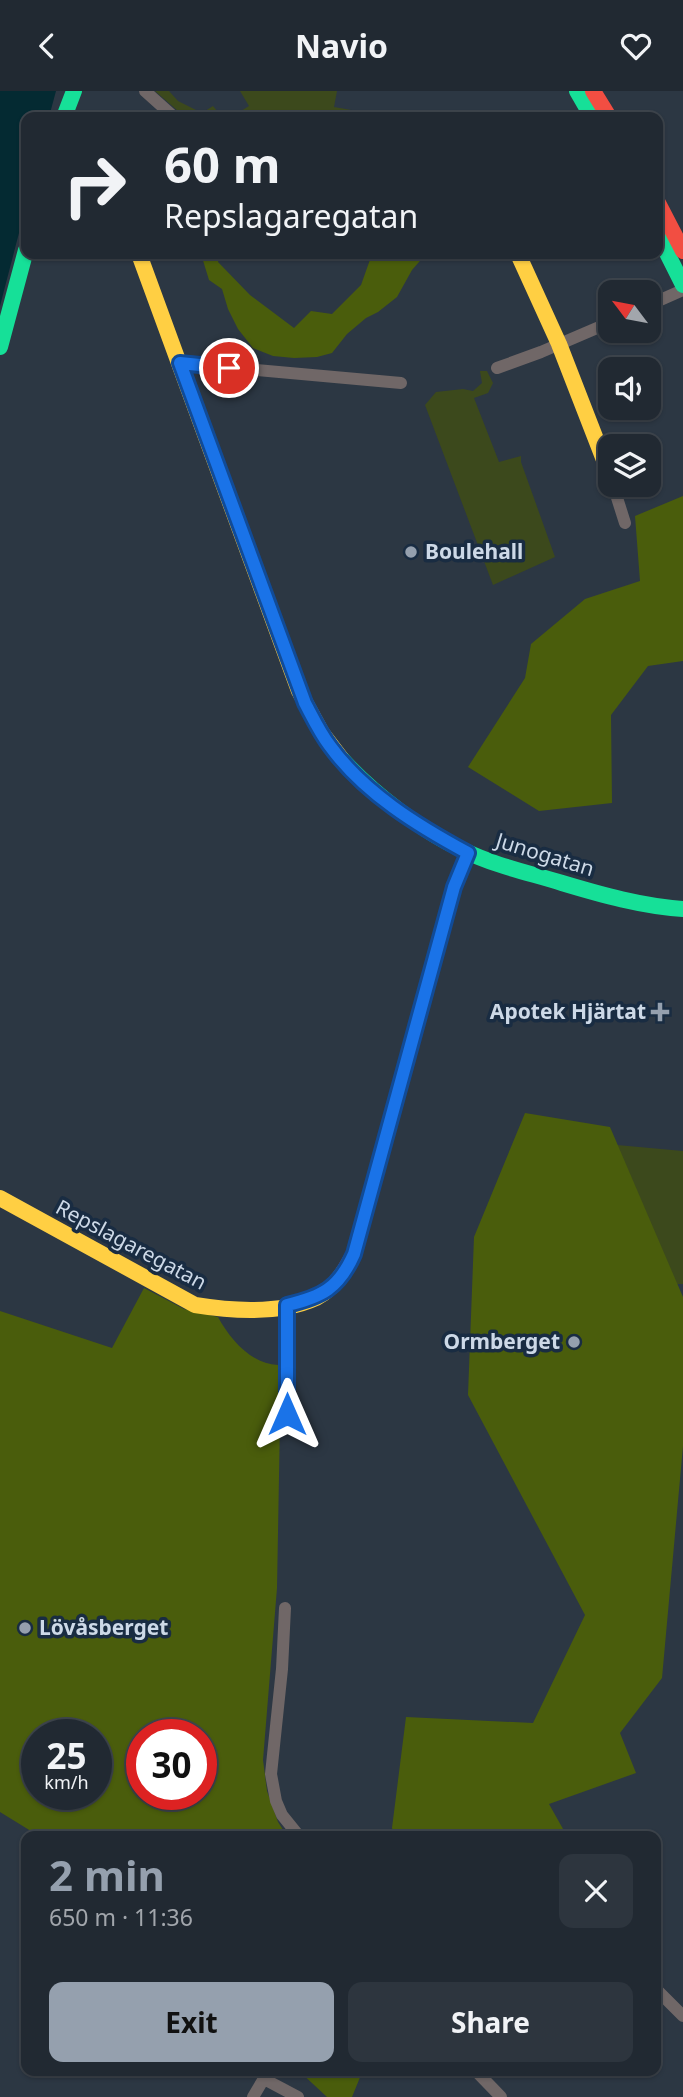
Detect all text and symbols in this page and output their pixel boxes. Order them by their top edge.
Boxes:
text: Navio [295,24,388,67]
icon: back [28,27,66,65]
icon: heart [617,27,655,65]
text: 60 m [164,131,281,197]
icon: right [49,140,140,231]
text: Repslagaregatan [164,194,418,237]
north arrow [598,280,662,343]
map controls [598,280,661,497]
pin [199,338,259,398]
icon: arrive [210,349,248,387]
button: sound [598,357,661,420]
button: layers [598,434,661,497]
place label: Boulehall [425,537,523,565]
marker: Boulehall [403,544,419,560]
street label: Junogatan [491,825,598,882]
place label: Apotek Hjärtat [490,997,646,1025]
marker: Apotek Hjärtat [652,1004,668,1020]
street label: Repslagaregatan [51,1193,212,1296]
place label: Ormberget [444,1327,560,1355]
marker: Ormberget [566,1334,582,1350]
position arrow [250,1377,324,1451]
place label: Lövåsberget [39,1613,168,1641]
marker: Lövåsberget [17,1620,33,1636]
speed limit sign: 30 [126,1719,217,1810]
text: 25 [46,1732,87,1779]
text: km/h [44,1770,89,1794]
text: 2 min [49,1846,165,1903]
button: close [559,1854,633,1928]
text: 650 m · 11:36 [49,1901,193,1933]
button: Exit [49,1982,334,2062]
button: Share [348,1982,633,2062]

